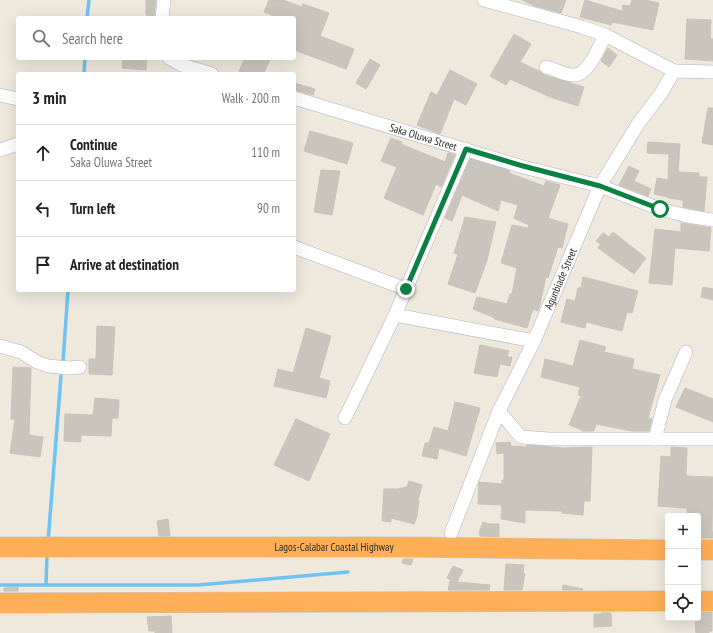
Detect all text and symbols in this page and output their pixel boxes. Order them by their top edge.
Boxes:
search box [16,16,296,60]
icon: search [30,27,52,49]
text: Search here [62,29,123,48]
text: 3 min [32,87,66,109]
text: Walk · 200 m [222,90,280,107]
street label: Saka Oluwa Street [388,120,459,154]
text: Continue [70,135,117,154]
icon: ahead [32,142,54,164]
text: 110 m [251,144,280,161]
text: Saka Oluwa Street [70,154,152,171]
icon: left [32,198,54,220]
text: Turn left [70,199,115,218]
text: 90 m [257,200,280,217]
route start [651,200,669,218]
street label: Agunbiade Street [541,246,580,312]
icon: arrive [32,254,54,276]
text: Arrive at destination [70,255,179,274]
route end [397,280,415,298]
map controls [665,513,701,621]
button: + [665,513,701,549]
street label: Lagos-Calabar Coastal Highway [274,540,394,554]
button: − [665,549,701,585]
button: locate [665,585,701,621]

